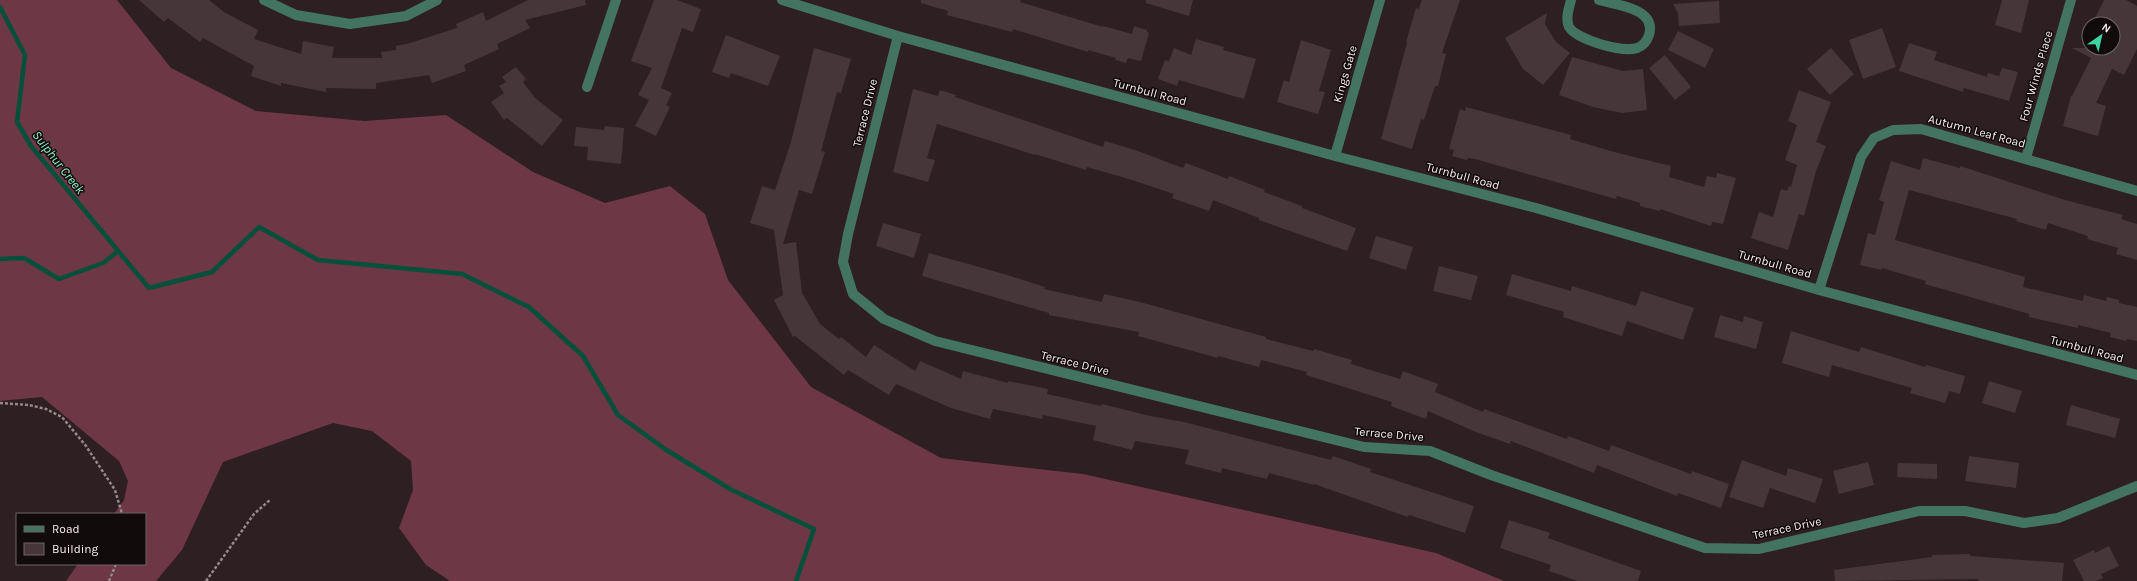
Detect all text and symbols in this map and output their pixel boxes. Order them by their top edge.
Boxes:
north arrow [2081,16,2121,56]
text: N [2099,21,2113,36]
street label: Four Winds Place [2016,29,2056,123]
street label: Kings Gate [1330,44,1360,104]
street label: Turnbull Road [1112,75,1188,109]
street label: Terrace Drive [850,77,880,149]
street label: Autumn Leaf Road [1927,111,2027,151]
water label: Sulphur Creek [29,128,88,197]
street label: Turnbull Road [1425,159,1501,193]
street label: Turnbull Road [1737,247,1813,281]
street label: Turnbull Road [2049,332,2125,366]
street label: Terrace Drive [1039,348,1111,378]
street label: Terrace Drive [1354,424,1424,444]
legend [16,513,146,565]
street label: Terrace Drive [1751,514,1823,542]
text: Road [52,522,80,536]
text: Building [52,542,99,556]

